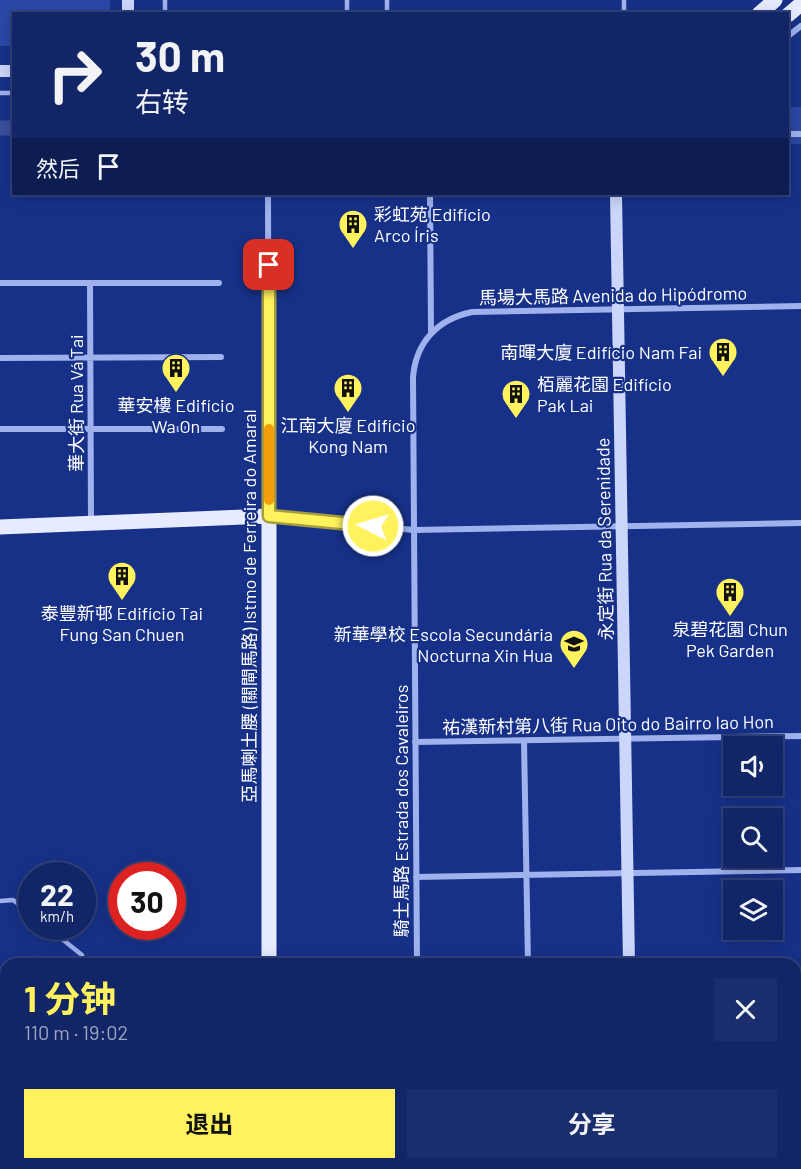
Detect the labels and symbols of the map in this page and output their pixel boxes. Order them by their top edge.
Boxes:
place label: 彩虹苑 Edifício Arco Íris [374,203,491,246]
building icon: 彩虹苑 Edifício Arco Íris [337,208,369,250]
pin [243,239,294,290]
street label: 馬場大馬路 Avenida do Hipódromo [479,282,747,308]
street label: 華大街 Rua Vá Tai [65,334,87,472]
building icon: 南暉大廈 Edifício Nam Fai [707,336,739,378]
place label: 南暉大廈 Edifício Nam Fai [500,341,702,363]
building icon: 華安樓 Edifício Wa On [160,352,192,394]
building icon: 江南大廈 Edifício Kong Nam [332,372,364,414]
place label: 栢麗花園 Edifício Pak Lai [537,373,672,416]
building icon: 栢麗花園 Edifício Pak Lai [500,378,532,420]
place label: 華安樓 Edifício Wa On [118,394,234,437]
street label: 亞馬喇土腰 (關閘馬路) Istmo de Ferreira do Amaral [238,409,260,803]
place label: 江南大廈 Edifício Kong Nam [281,414,415,457]
street label: 永定街 Rua da Serenidade [591,438,617,640]
position arrow [341,494,405,558]
building icon: 泰豐新邨 Edifício Tai Fung San Chuen [106,560,138,602]
building icon: 泉碧花園 Chun Pek Garden [714,576,746,618]
place label: 泰豐新邨 Edifício Tai Fung San Chuen [41,602,203,645]
place label: 泉碧花園 Chun Pek Garden [672,618,788,661]
place label: 新華學校 Escola Secundária Nocturna Xin Hua [334,623,553,666]
school or university icon: 新華學校 Escola Secundária Nocturna Xin Hua [558,628,590,670]
street label: 騎士馬路 Estrada dos Cavaleiros [390,685,412,937]
street label: 祐漢新村第八街 Rua Oito do Bairro Iao Hon [442,710,774,738]
speed limit sign: 30 [108,862,186,940]

